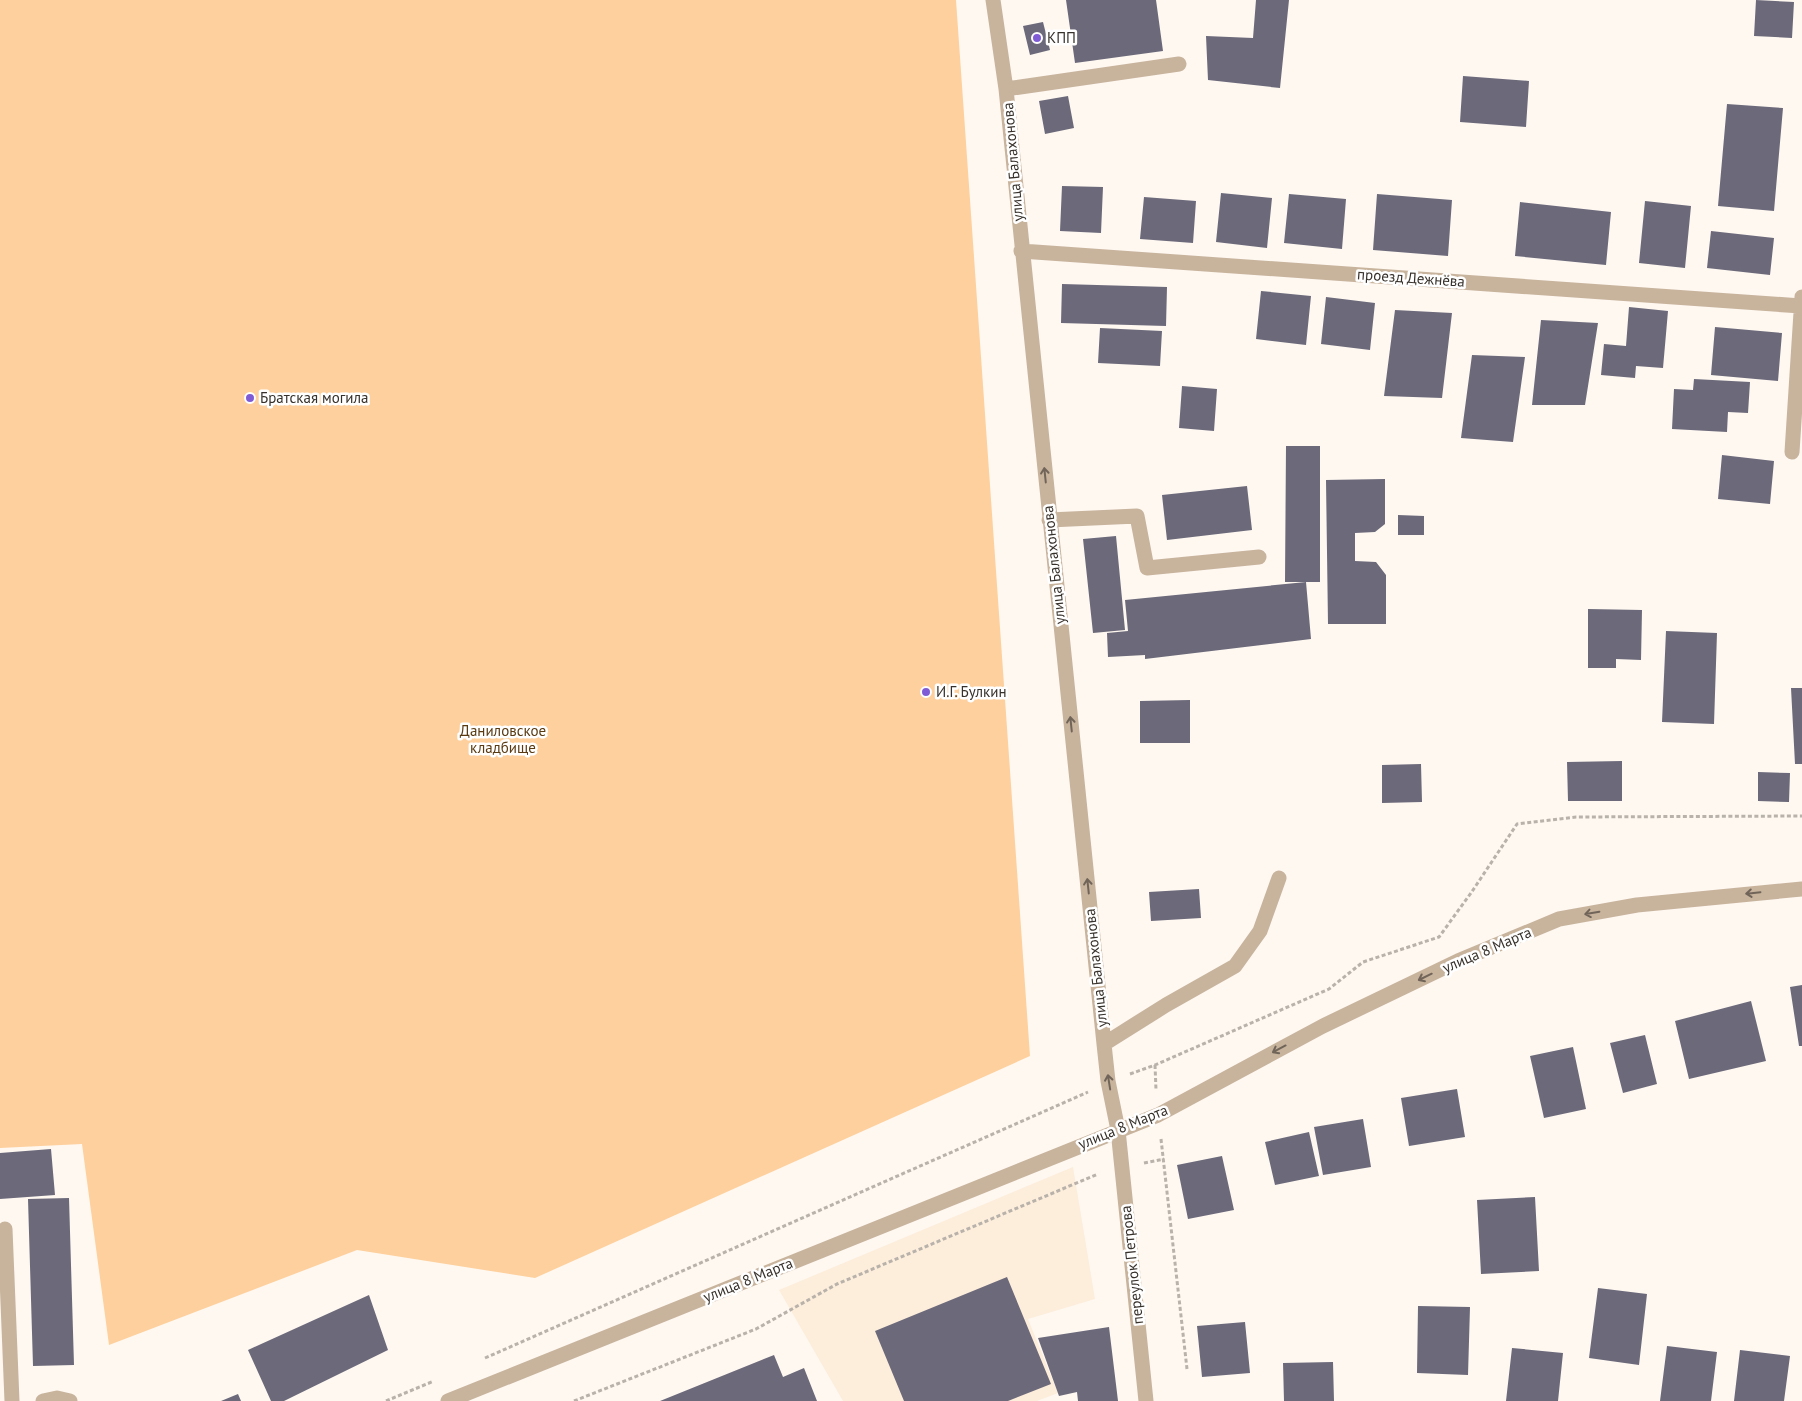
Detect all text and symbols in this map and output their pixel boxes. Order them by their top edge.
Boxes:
place label: КПП [1047,28,1076,47]
marker: КПП [1031,32,1043,44]
street label: улица Балахонова [998,102,1027,222]
street label: проезд Дежнёва [1357,264,1466,291]
place label: Братская могила [260,388,368,407]
marker: Братская могила [244,392,256,404]
one-way arrow [1040,468,1050,484]
street label: улица Балахонова [1038,505,1069,625]
place label: И.Г. Булкин [936,682,1007,701]
marker: И.Г. Булкин [920,686,932,698]
one-way arrow [1066,716,1076,732]
park label: Даниловское кладбище [460,721,546,757]
one-way arrow [1083,878,1093,894]
one-way arrow [1746,889,1762,898]
street label: улица Балахонова [1080,908,1111,1028]
one-way arrow [1585,909,1601,919]
street label: улица 8 Марта [1439,922,1534,977]
one-way arrow [1417,972,1432,982]
one-way arrow [1273,1045,1287,1055]
one-way arrow [1103,1074,1113,1090]
street label: улица 8 Марта [1075,1100,1170,1153]
street label: переулок Петрова [1116,1205,1147,1325]
street label: улица 8 Марта [700,1253,795,1306]

